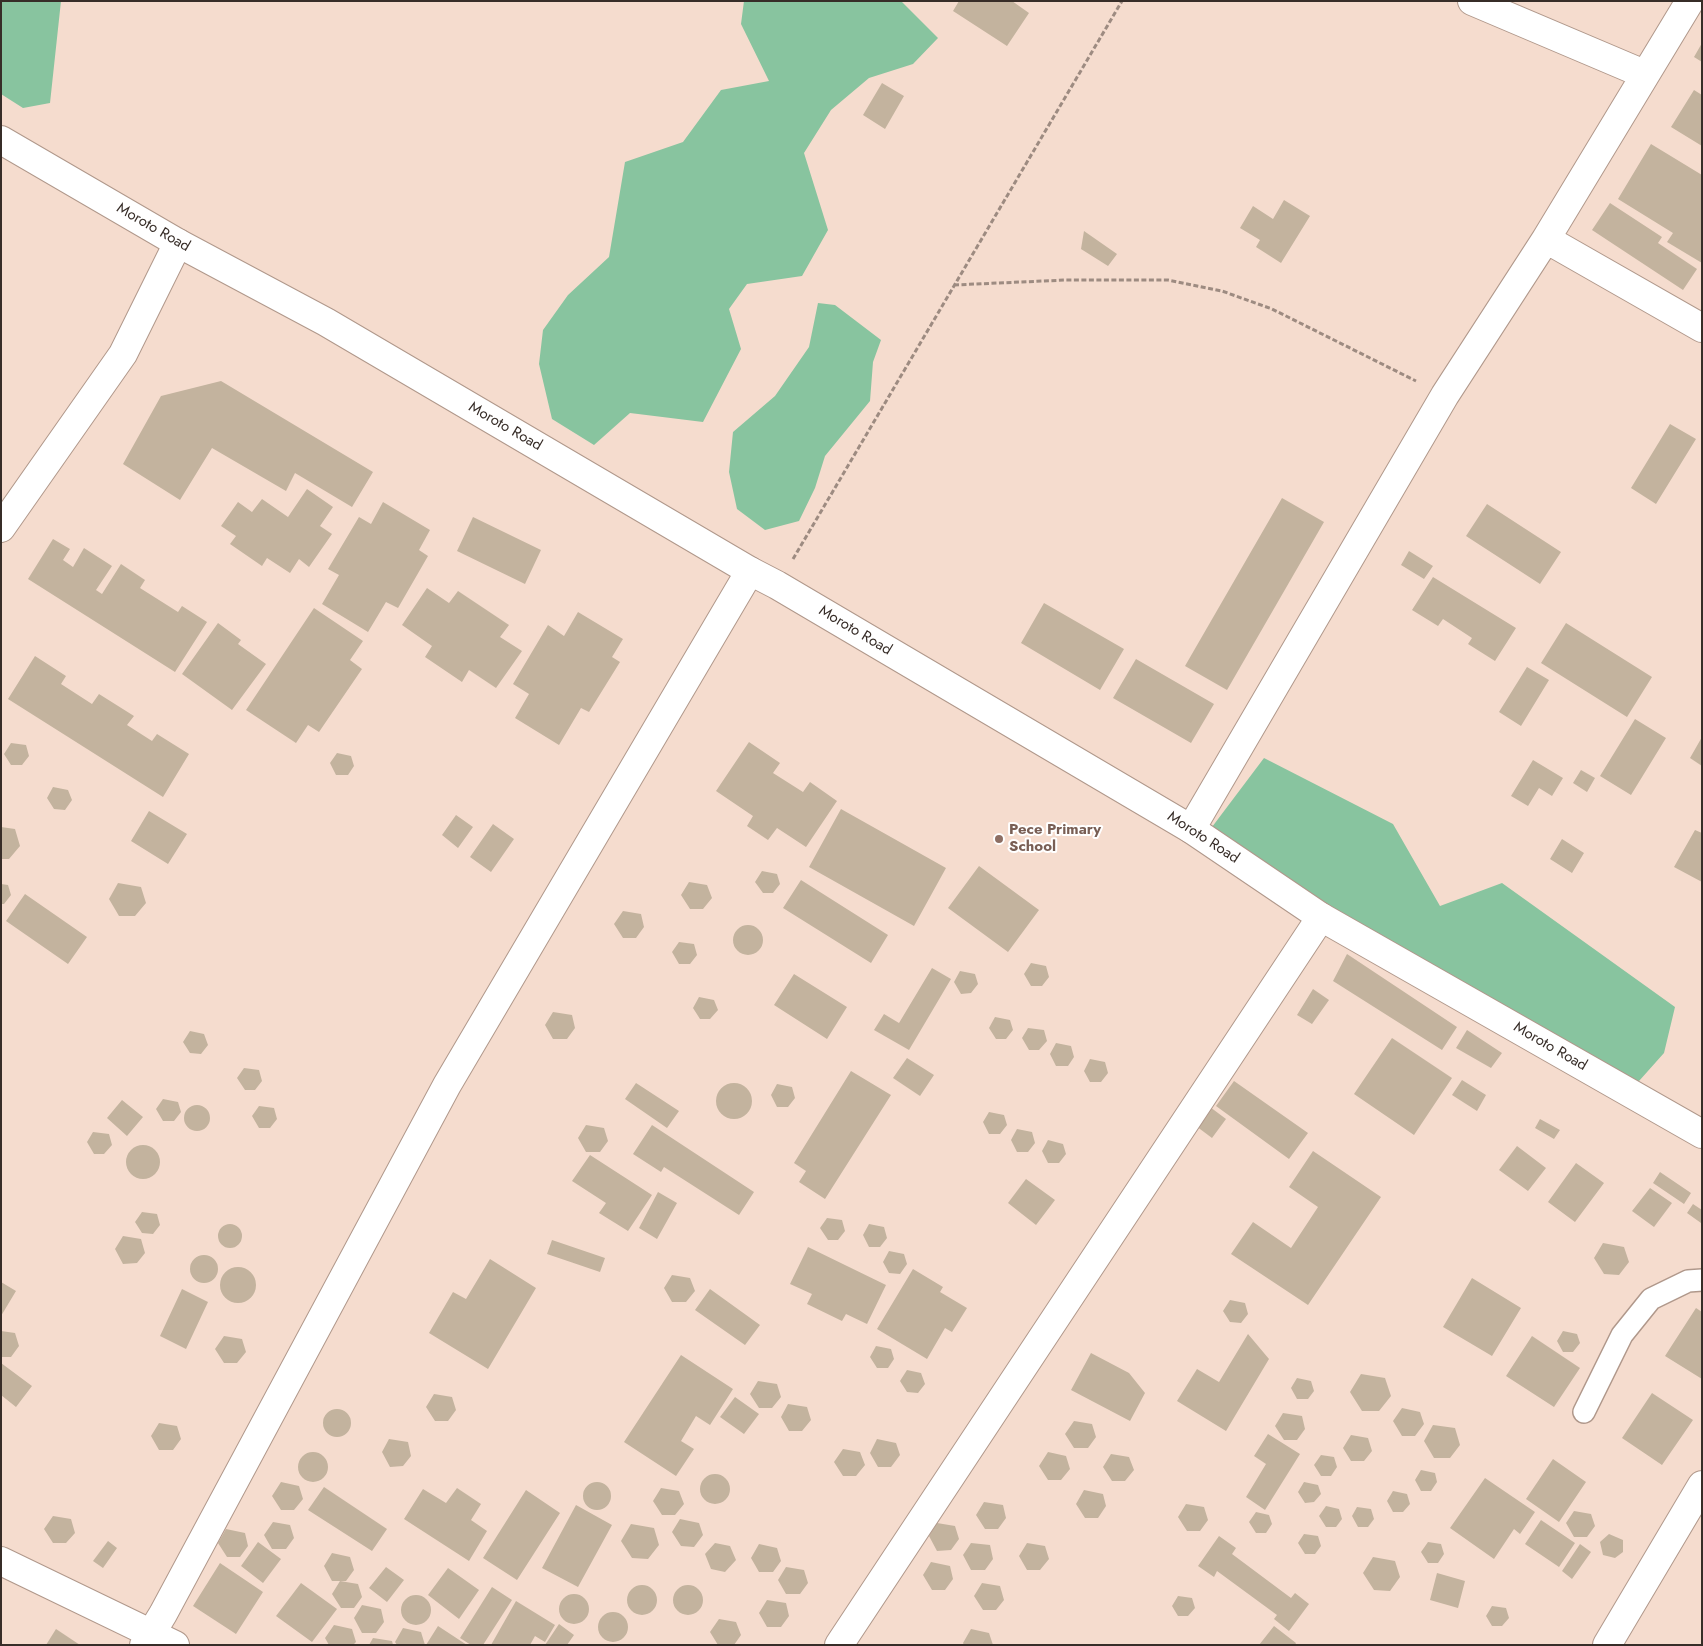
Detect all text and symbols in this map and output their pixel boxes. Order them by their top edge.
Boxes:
street label: Moroto Road [113,200,193,256]
street label: Moroto Road [465,399,545,455]
street label: Moroto Road [815,602,895,660]
street label: Moroto Road [1164,808,1242,868]
place label: Pece Primary School [1009,821,1101,856]
marker: Pece Primary School [993,833,1005,845]
street label: Moroto Road [1510,1019,1590,1075]

